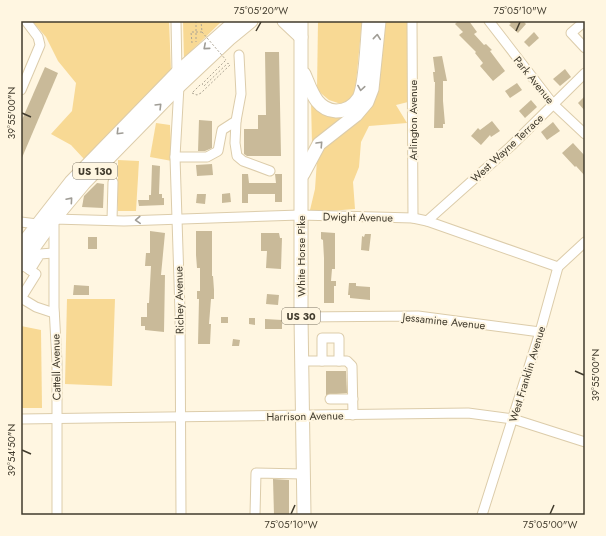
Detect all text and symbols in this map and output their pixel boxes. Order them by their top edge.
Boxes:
text: 75°05'20"W [234,3,288,18]
text: 75°05'10"W [493,3,547,18]
one-way arrow [373,33,382,40]
one-way arrow [204,42,211,49]
street label: Park Avenue [510,53,558,108]
street label: Arlington Avenue [405,79,421,160]
one-way arrow [358,84,366,91]
text: 39°55'00"N [4,87,19,139]
one-way arrow [155,103,162,111]
street label: West Wayne Terrace [467,110,547,186]
one-way arrow [116,127,123,135]
one-way arrow [315,141,323,149]
road number: US 130 [73,163,117,179]
one-way arrow [65,197,72,204]
street label: Dwight Avenue [323,208,394,226]
street label: White Horse Pike [293,215,309,297]
one-way arrow [135,216,141,224]
street label: Richey Avenue [170,266,188,334]
road number: US 30 [282,308,320,324]
street label: Jessamine Avenue [400,309,486,333]
street label: West Franklin Avenue [505,324,549,424]
street label: Cattell Avenue [47,333,65,400]
text: 39°55'00"N [588,349,603,401]
street label: Harrison Avenue [266,407,344,425]
text: 39°54'50"N [4,424,19,476]
text: 75°05'10"W [264,517,318,532]
text: 75°05'00"W [523,517,577,532]

